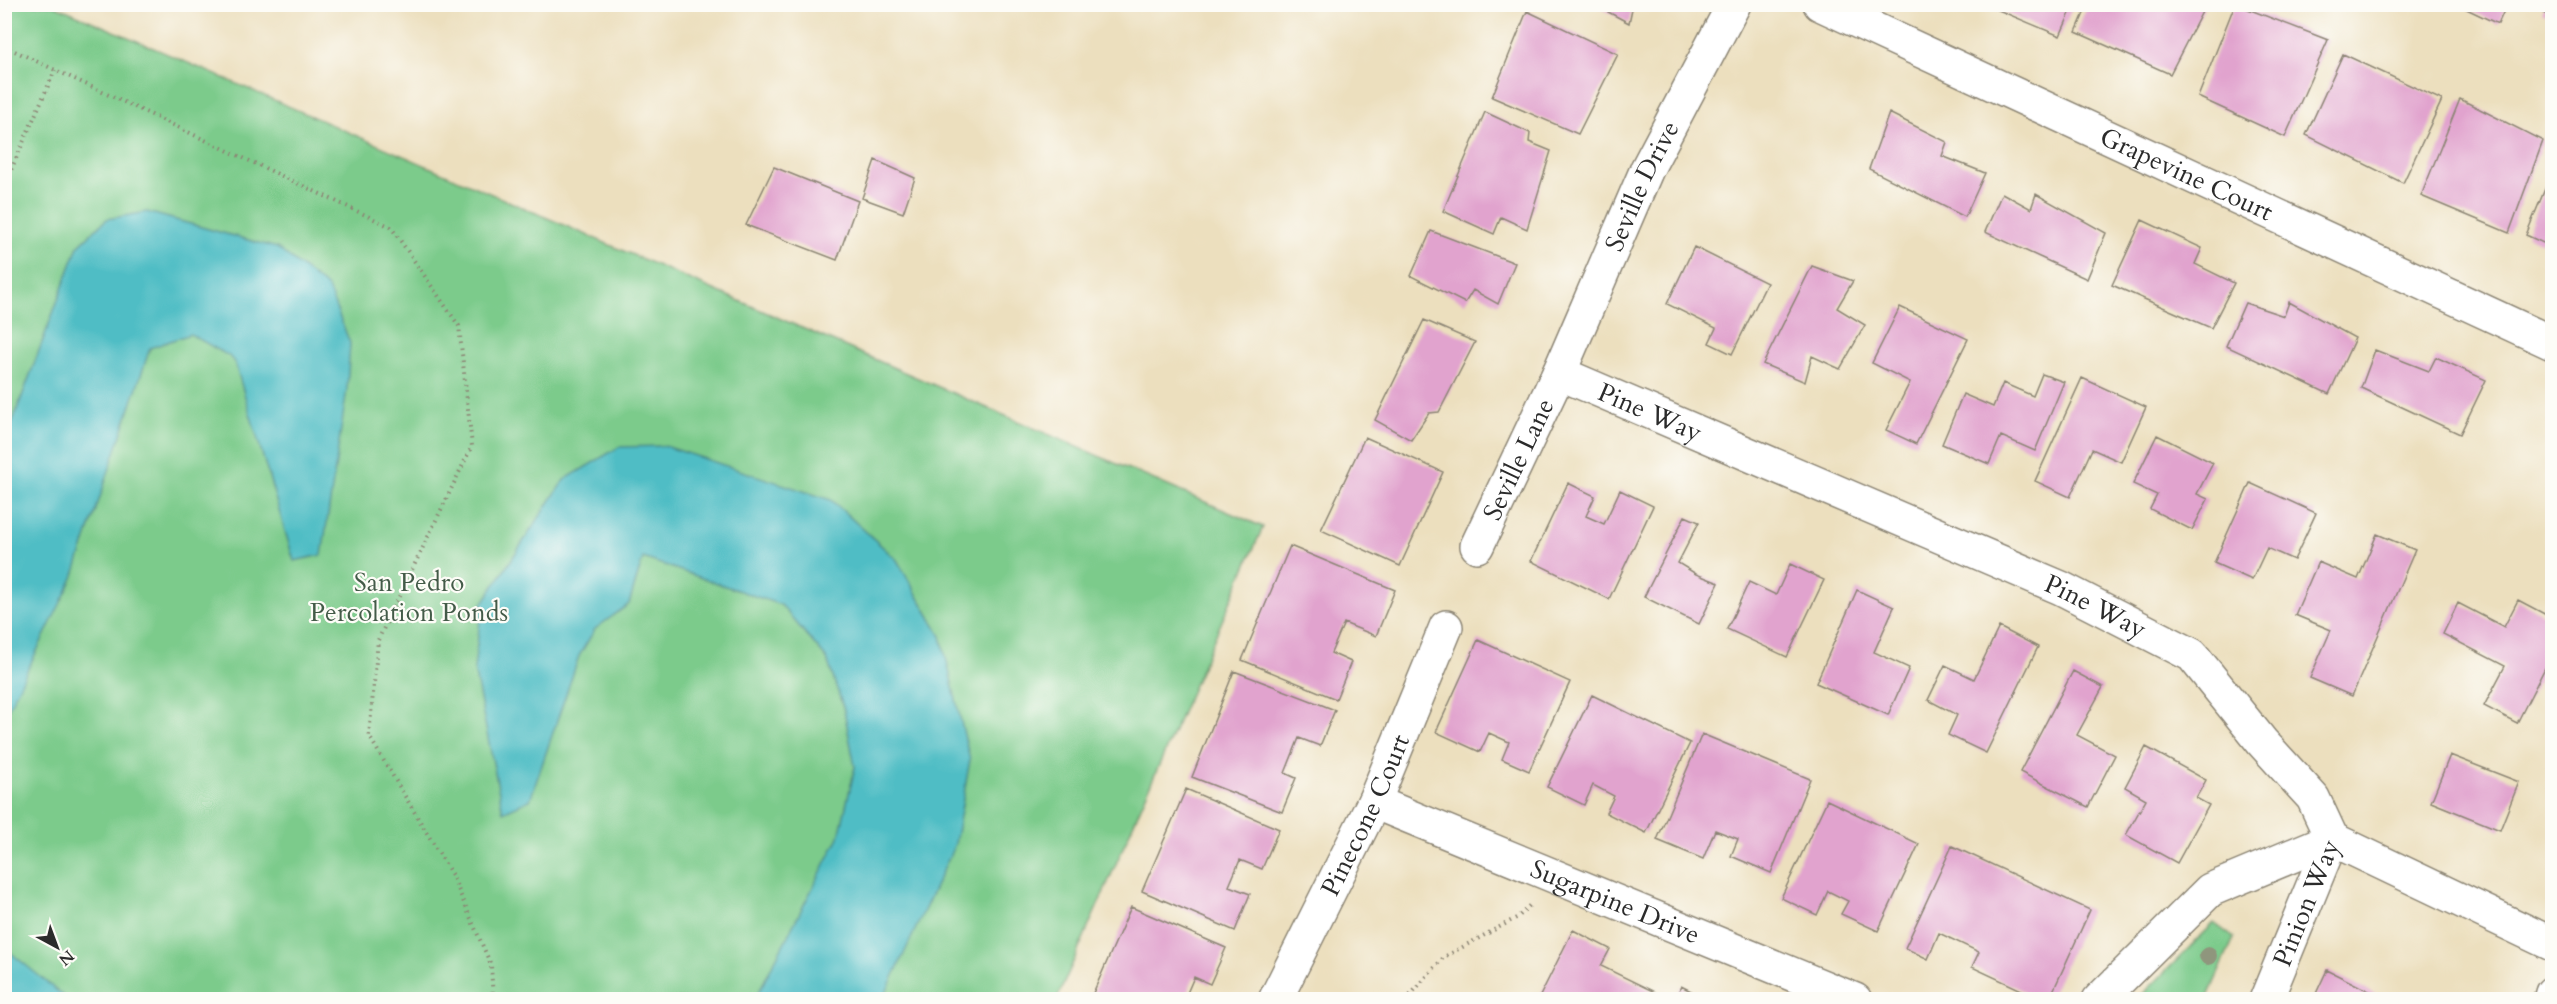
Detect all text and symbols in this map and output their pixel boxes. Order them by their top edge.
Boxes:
street label: Seville Drive [1597,115,1687,257]
street label: Grapevine Court [2094,119,2279,229]
street label: Pine Way [1592,375,1707,450]
street label: Seville Lane [1475,393,1562,526]
park label: San Pedro Percolation Ponds [310,565,508,630]
street label: Pine Way [2039,566,2153,647]
street label: Pinecone Court [1313,729,1418,902]
street label: Pinion Way [2265,834,2348,972]
street label: Sugarpine Drive [1525,851,1705,952]
north arrow [27,917,87,977]
text: N [54,945,79,970]

